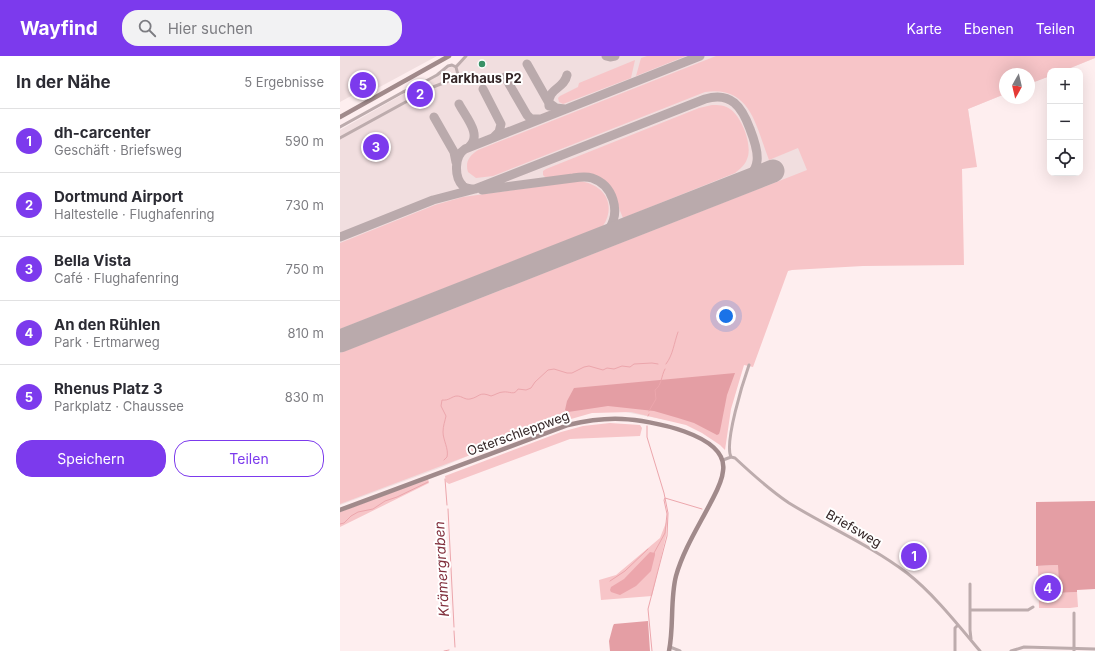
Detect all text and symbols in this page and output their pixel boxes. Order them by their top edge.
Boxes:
search box [122,10,402,46]
text: Wayfind [20,17,98,40]
icon: search [136,17,158,39]
text: Hier suchen [168,19,253,38]
text: Karte [906,20,942,37]
text: Ebenen [964,20,1014,37]
text: Teilen [1036,20,1075,37]
marker: Parkhaus P2 [477,59,487,69]
north arrow [999,68,1035,104]
map controls [1047,68,1083,176]
button: + [1047,68,1083,104]
pin: 5 [350,70,376,100]
place label: Parkhaus P2 [442,70,522,86]
text: In der Nähe [16,72,111,92]
text: 5 Ergebnisse [244,74,324,90]
pin: 2 [407,79,433,109]
button: − [1047,104,1083,140]
text: dh-carcenter [54,123,151,142]
pin: 3 [363,132,389,162]
text: 1 [26,133,32,149]
text: 590 m [285,133,324,149]
button: locate [1047,140,1083,176]
text: Geschäft · Briefsweg [54,142,182,158]
text: Dortmund Airport [54,187,183,206]
text: 2 [25,197,33,213]
text: 730 m [286,197,324,213]
text: Haltestelle · Flughafenring [54,206,215,222]
text: Bella Vista [54,251,131,270]
text: 3 [25,261,33,277]
text: 750 m [286,261,324,277]
text: Café · Flughafenring [54,270,179,286]
your location [716,306,736,326]
text: An den Rühlen [54,315,160,334]
text: 4 [25,325,33,341]
text: 810 m [287,325,324,341]
text: Park · Ertmarweg [54,334,160,350]
text: Rhenus Platz 3 [54,379,163,398]
text: 5 [25,389,33,405]
text: 830 m [285,389,324,405]
text: Parkplatz · Chaussee [54,398,184,414]
street label: Osterschleppweg [465,407,571,459]
button: Speichern [16,440,166,477]
button: Teilen [174,440,324,477]
street label: Briefsweg [823,506,885,550]
water label: Krämergraben [430,521,452,617]
pin: 1 [901,541,927,571]
pin: 4 [1035,573,1061,603]

